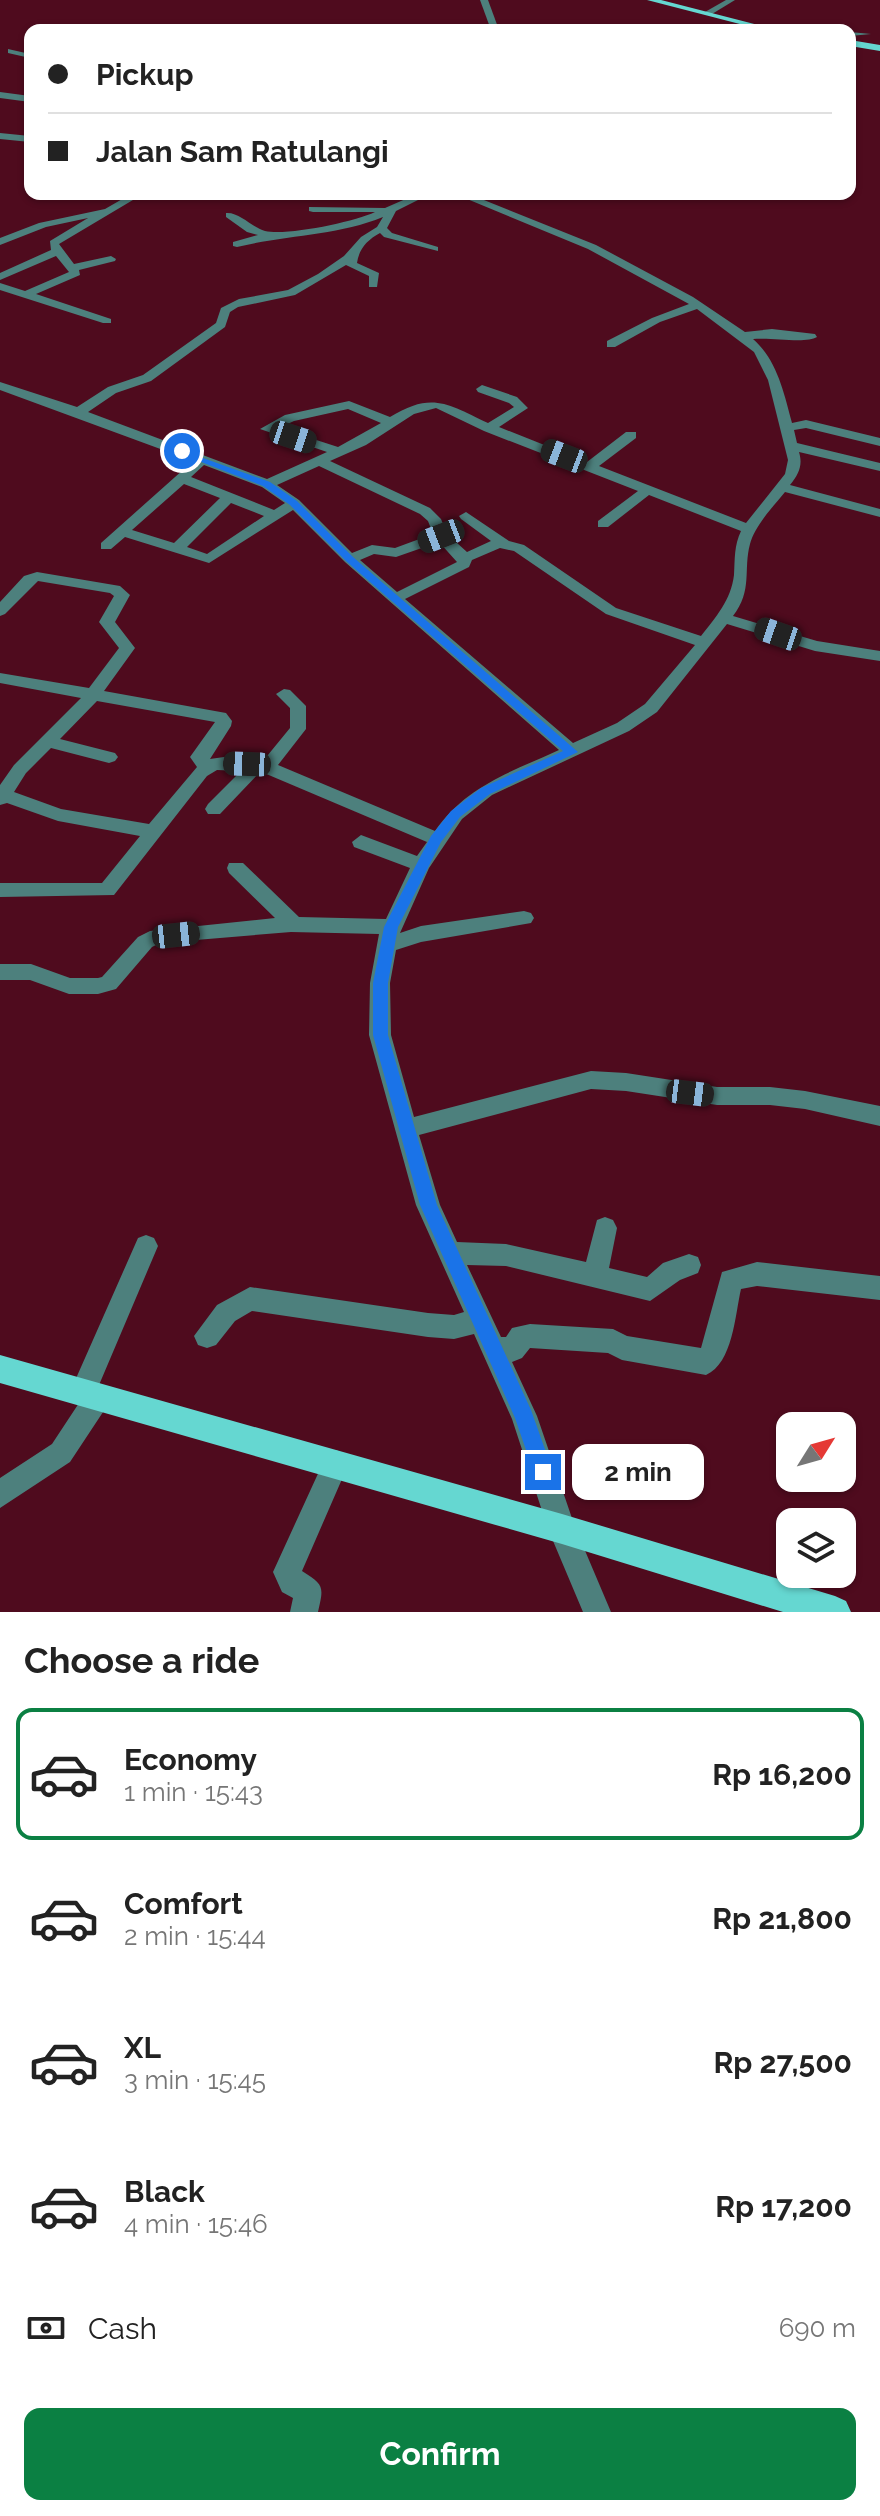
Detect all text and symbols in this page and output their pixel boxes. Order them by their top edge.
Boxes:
text: Pickup [96,57,194,92]
text: Jalan Sam Ratulangi [96,134,389,169]
car [266,418,320,456]
route start [164,433,200,469]
car [537,436,591,476]
car [414,516,468,556]
car [751,615,805,653]
car [223,751,271,777]
car [151,921,201,949]
car [665,1078,715,1108]
north arrow [776,1412,856,1492]
map controls [776,1412,856,1588]
callout: 2 min [571,1444,703,1500]
route end [525,1454,561,1490]
text: 2 min [604,1457,672,1487]
button: layers [776,1508,856,1588]
text: Choose a ride [24,1639,259,1681]
icon: car [28,1738,100,1810]
text: Economy [124,1742,257,1777]
text: Rp 16,200 [712,1757,852,1792]
text: 1 min · 15:43 [124,1777,263,1807]
icon: car [28,1882,100,1954]
text: Comfort [124,1886,243,1921]
text: Rp 21,800 [712,1901,852,1936]
text: 2 min · 15:44 [124,1921,266,1951]
icon: car [28,2026,100,2098]
text: XL [124,2030,161,2065]
text: Rp 27,500 [713,2045,852,2080]
text: 3 min · 15:45 [124,2065,266,2095]
icon: car [28,2170,100,2242]
text: Black [124,2174,205,2209]
text: Rp 17,200 [715,2189,852,2224]
text: 4 min · 15:46 [124,2209,268,2239]
icon: cash [24,2306,68,2350]
text: Cash [88,2311,157,2346]
text: 690 m [779,2313,856,2343]
button: Confirm [24,2408,856,2500]

